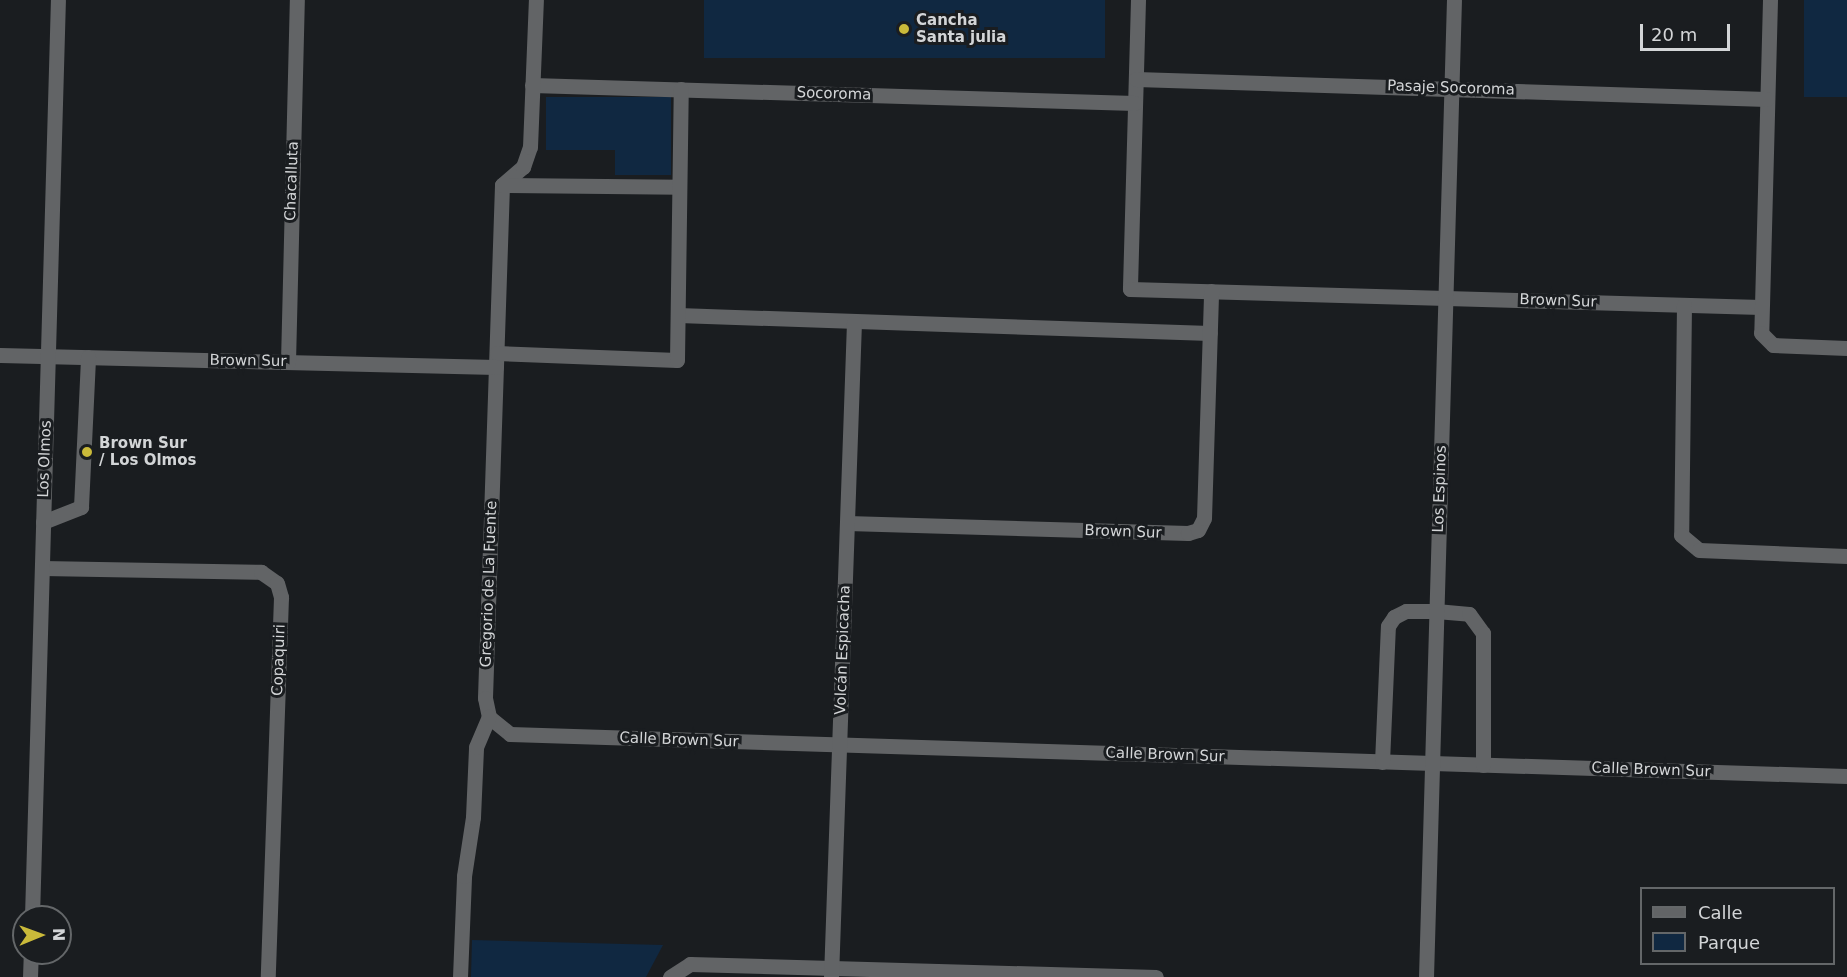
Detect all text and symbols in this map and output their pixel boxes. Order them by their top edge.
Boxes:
place label: Cancha Santa julia [916,11,1006,46]
scale bar [1643,12,1733,50]
marker: Cancha Santa julia [897,22,911,36]
text: 20 m [1651,24,1697,45]
street label: Pasaje Socoroma [1387,77,1515,99]
street label: Socoroma [796,84,872,104]
street label: Chacalluta [282,141,302,221]
street label: Brown Sur [1519,291,1597,311]
street label: Brown Sur [209,351,287,371]
street label: Los Olmos [35,420,55,498]
place label: Brown Sur / Los Olmos [99,434,196,469]
marker: Brown Sur / Los Olmos [80,445,94,459]
street label: Los Espinos [1429,445,1451,533]
street label: Gregorio de La Fuente [477,500,501,668]
street label: Brown Sur [1084,522,1162,542]
street label: Volcán Espicacha [832,585,854,715]
street label: Copaquiri [269,624,289,696]
street label: Calle Brown Sur [619,729,739,751]
street label: Calle Brown Sur [1105,744,1225,766]
street label: Calle Brown Sur [1591,759,1711,781]
legend [1640,887,1835,965]
text: Calle [1698,902,1743,923]
north arrow [12,905,72,965]
text: N [49,928,68,942]
text: Parque [1698,932,1760,953]

